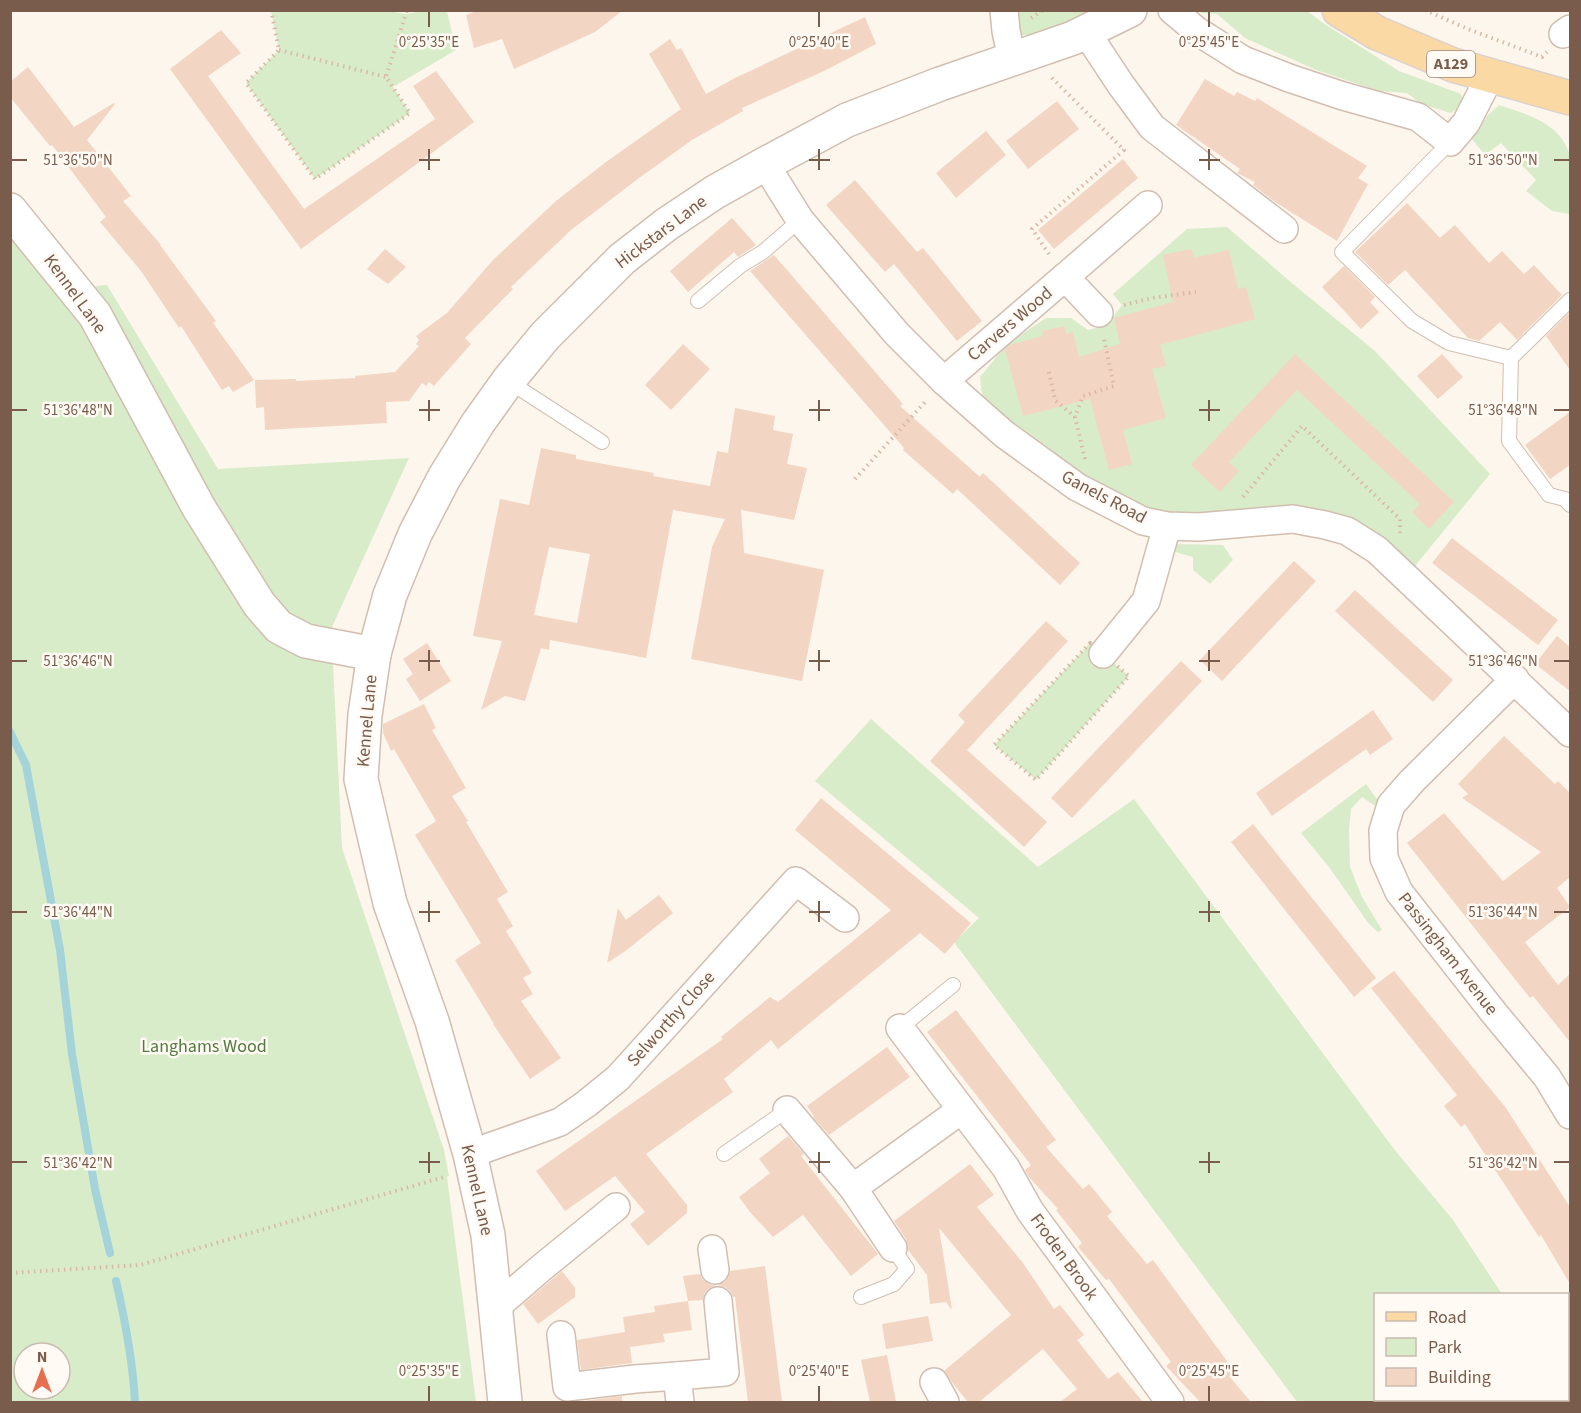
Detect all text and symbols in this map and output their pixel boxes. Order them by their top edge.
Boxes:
text: 0°25'35"E [399,32,459,53]
text: 0°25'40"E [789,32,849,53]
text: 0°25'45"E [1179,32,1239,53]
road number: A129 [1427,51,1475,77]
text: 51°36'50"N [43,150,113,171]
text: 51°36'50"N [1468,150,1538,171]
street label: Hickstars Lane [610,189,712,275]
street label: Kennel Lane [38,249,112,339]
street label: Carvers Wood [962,281,1058,367]
text: 51°36'48"N [43,400,113,421]
text: 51°36'48"N [1468,400,1538,421]
street label: Ganels Road [1057,464,1151,530]
text: 51°36'46"N [43,651,113,672]
text: 51°36'46"N [1468,651,1538,672]
street label: Kennel Lane [351,674,383,768]
street label: Passingham Avenue [1392,887,1504,1021]
text: 51°36'44"N [43,902,113,923]
text: 51°36'44"N [1468,902,1538,923]
street label: Selworthy Close [621,966,721,1072]
park label: Langhams Wood [141,1034,267,1059]
street label: Kennel Lane [454,1142,500,1238]
text: 51°36'42"N [43,1153,113,1174]
text: 51°36'42"N [1468,1153,1538,1174]
street label: Froden Brook [1024,1208,1104,1306]
legend [1374,1293,1569,1401]
text: Road [1428,1305,1467,1330]
text: Park [1428,1335,1462,1360]
north arrow [12,1341,72,1401]
text: N [37,1346,47,1368]
text: 0°25'35"E [399,1361,459,1382]
text: 0°25'40"E [789,1361,849,1382]
text: 0°25'45"E [1179,1361,1239,1382]
text: Building [1428,1365,1491,1390]

